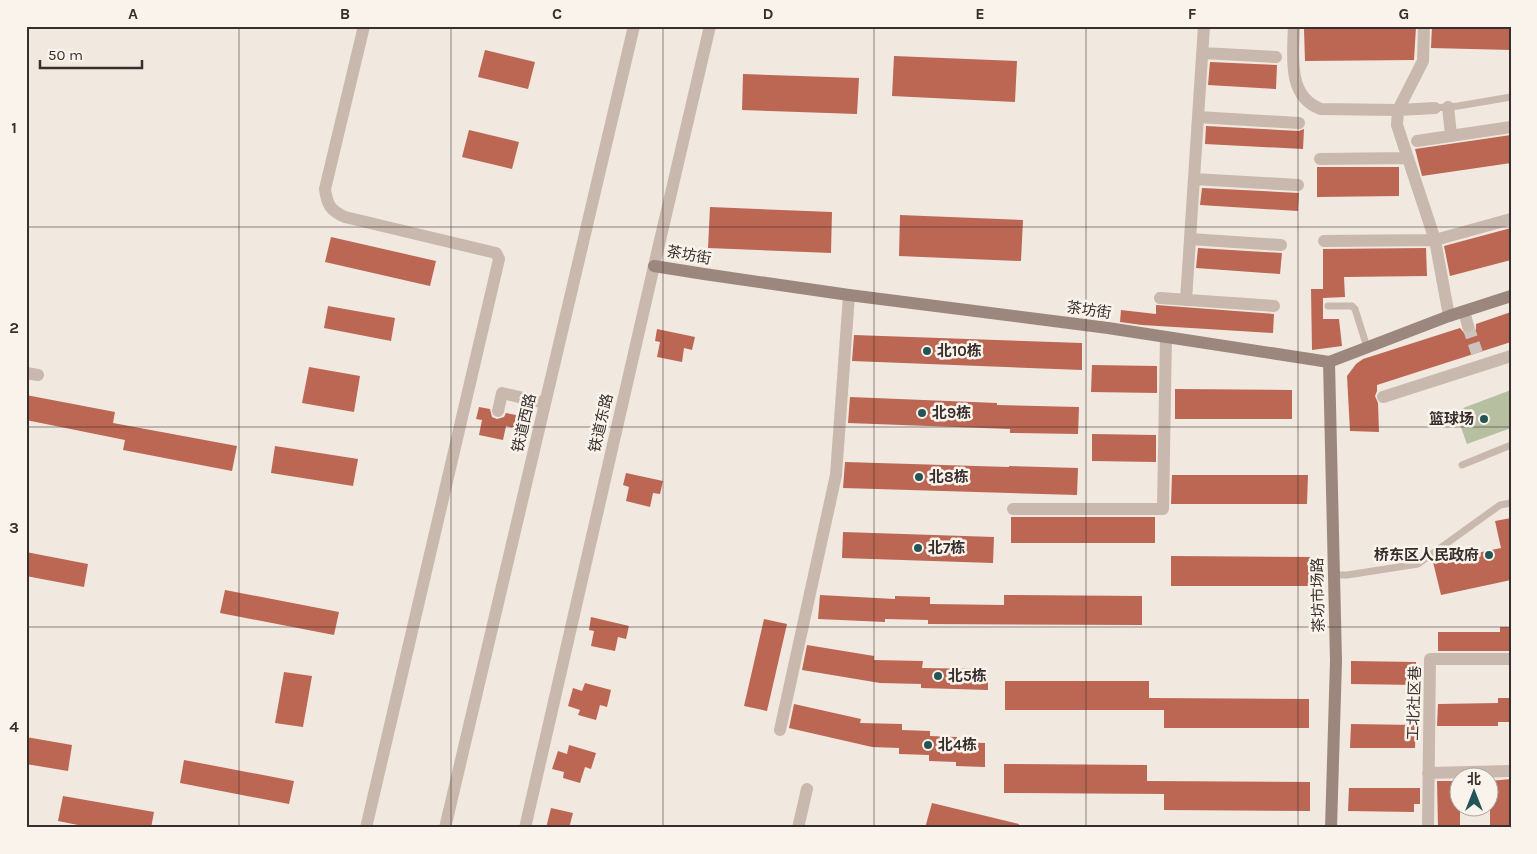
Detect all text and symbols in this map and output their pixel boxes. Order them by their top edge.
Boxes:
text: A [128,4,138,23]
text: B [340,4,350,23]
text: C [552,4,562,23]
text: D [763,4,774,23]
text: E [975,4,985,23]
text: F [1188,4,1197,23]
text: G [1399,4,1409,23]
scale bar [40,38,142,70]
text: 50 m [48,46,83,64]
text: 1 [11,118,17,137]
street label: 茶坊街 [665,242,713,268]
street label: 茶坊街 [1065,298,1113,322]
text: 2 [9,318,19,337]
place label: 北10栋 [937,342,982,360]
marker: 北10栋 [921,345,933,357]
street label: 铁道西路 [508,392,540,454]
street label: 铁道东路 [585,392,617,454]
place label: 北9栋 [932,404,971,422]
marker: 北9栋 [916,407,928,419]
place label: 篮球场 [1429,410,1474,428]
marker: 篮球场 [1478,413,1490,425]
place label: 北8栋 [929,468,969,486]
marker: 北8栋 [913,471,925,483]
text: 3 [9,518,19,537]
place label: 北7栋 [928,539,965,557]
marker: 北7栋 [912,542,924,554]
place label: 桥东区人民政府 [1374,546,1479,564]
marker: 桥东区人民政府 [1483,549,1495,561]
street label: 茶坊市场路 [1308,557,1328,633]
street label: 工北社区巷 [1404,665,1424,741]
place label: 北5栋 [948,667,987,685]
marker: 北5栋 [932,670,944,682]
text: 4 [9,717,19,736]
place label: 北4栋 [938,736,977,754]
marker: 北4栋 [922,739,934,751]
north arrow [1450,766,1500,816]
text: 北 [1467,771,1481,788]

